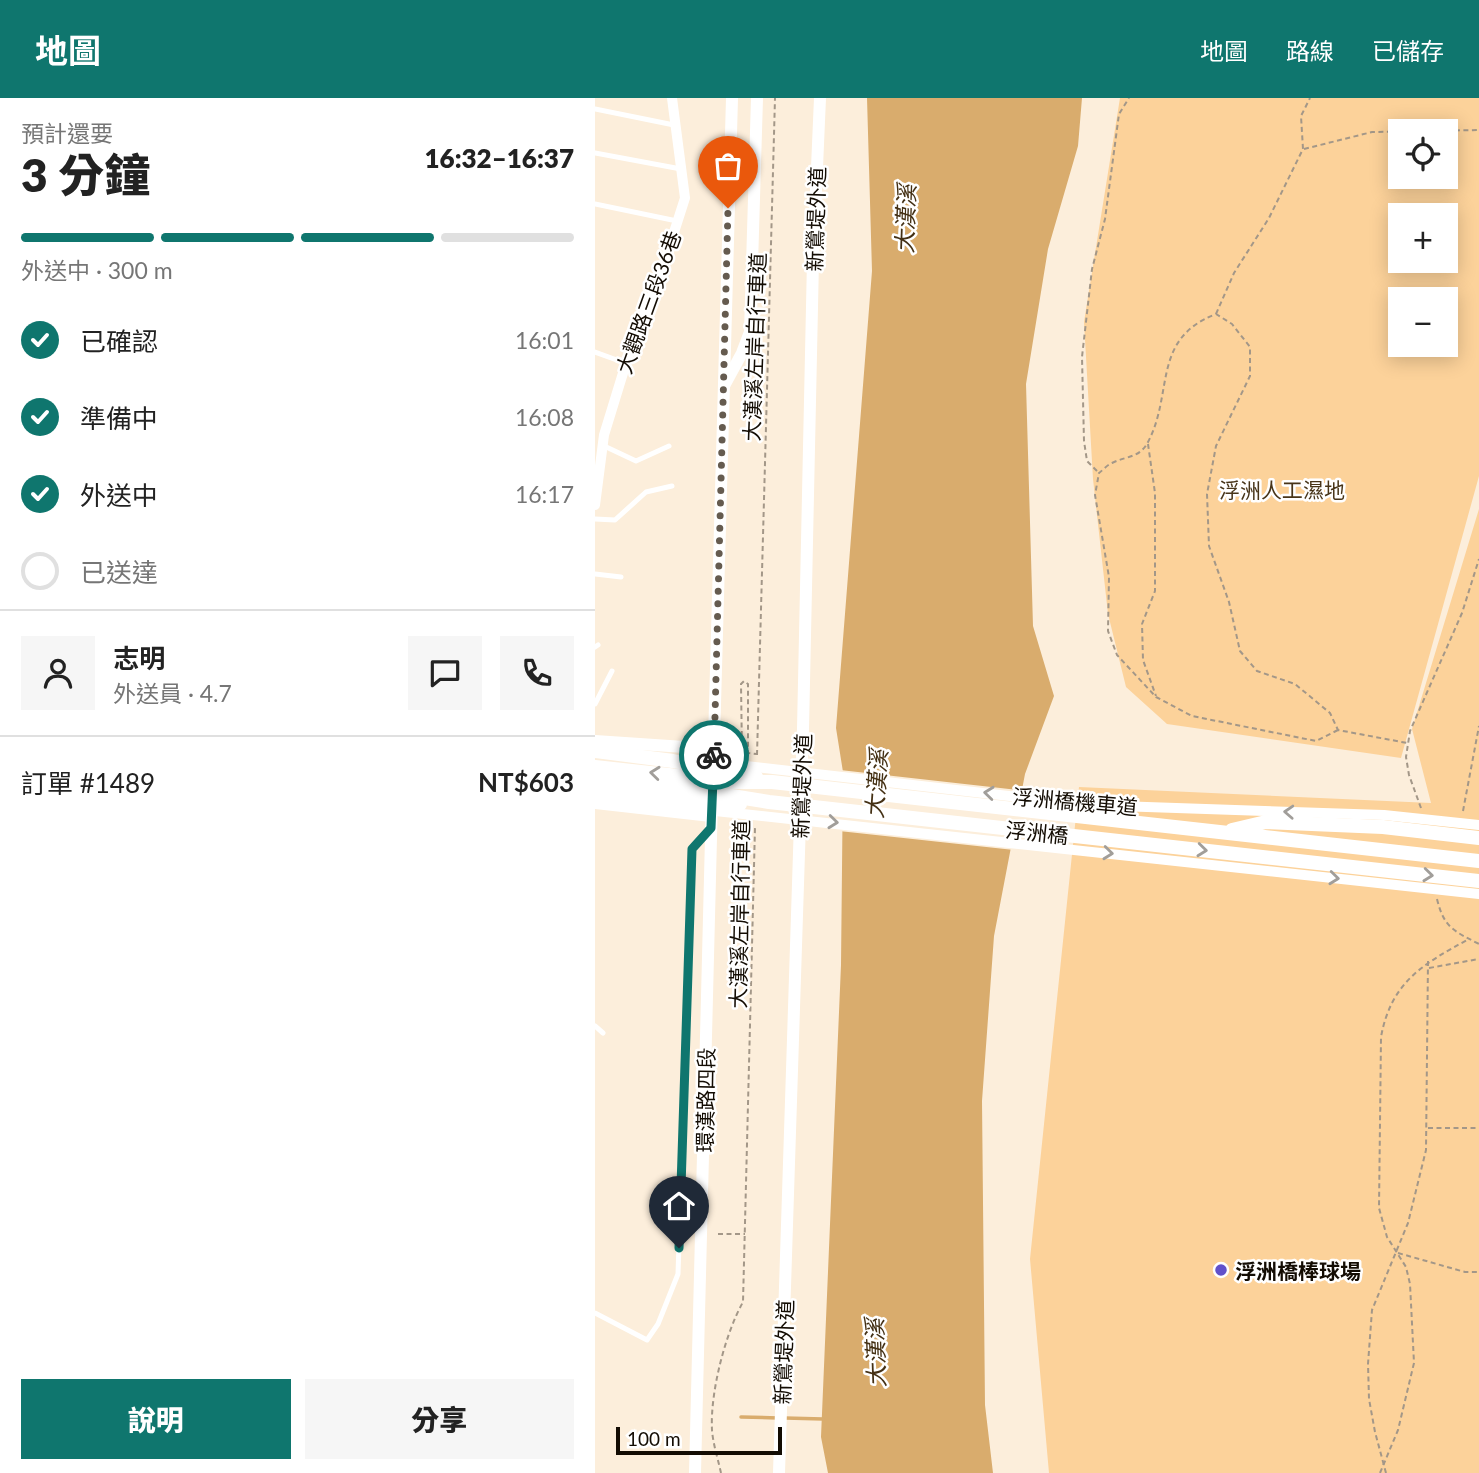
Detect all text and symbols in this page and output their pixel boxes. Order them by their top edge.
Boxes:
text: 地圖 [35,30,101,70]
text: 地圖 [1200,36,1248,65]
text: 路線 [1286,36,1334,65]
text: 已儲存 [1372,36,1444,65]
text: 預計還要 [21,119,113,147]
map controls [1388,119,1458,357]
button: locate [1388,119,1458,189]
pin [698,136,758,208]
text: 16:32–16:37 [424,142,574,174]
text: 3 分鐘 [21,147,150,202]
icon: bag [709,147,747,185]
street label: 新鶯堤外道 [801,166,829,272]
water label: 大漢溪 [890,181,920,254]
button: + [1388,203,1458,273]
street label: 大觀路三段36巷 [611,227,685,377]
street label: 大漢溪左岸自行車道 [738,252,770,442]
text: 外送中 · 300 m [21,256,173,284]
button: − [1388,287,1458,357]
icon: check [21,321,59,359]
text: 已確認 [80,325,158,357]
text: 16:01 [515,326,574,354]
icon: check [21,398,59,436]
text: 準備中 [80,402,158,434]
text: 16:08 [515,403,574,431]
icon: check [21,475,59,513]
park label: 浮洲人工濕地 [1219,477,1345,502]
text: 外送中 [80,479,158,511]
text: 16:17 [515,480,574,508]
text: 已送達 [80,556,158,588]
button: person [21,636,95,710]
button: chat [408,636,482,710]
button: phone [500,636,574,710]
text: 志明 [113,642,165,674]
text: 外送員 · 4.7 [113,679,232,707]
courier [679,720,749,790]
street label: 新鶯堤外道 [787,733,815,839]
icon: bike [695,736,733,774]
water label: 大漢溪 [860,746,893,819]
text: NT$603 [478,766,574,798]
one-way arrow [649,766,660,781]
text: 訂單 #1489 [21,767,155,799]
street label: 浮洲橋機車道 [1011,783,1139,819]
one-way arrow [983,786,994,801]
one-way arrow [1283,804,1294,819]
one-way arrow [828,815,839,830]
street label: 浮洲橋 [1004,816,1070,848]
street label: 大漢溪左岸自行車道 [725,819,753,1009]
one-way arrow [1197,842,1208,857]
one-way arrow [1103,845,1114,860]
one-way arrow [1423,867,1434,882]
one-way arrow [1328,871,1340,886]
street label: 環漢路四段 [692,1047,718,1153]
pin [649,1176,709,1248]
icon: home [660,1187,698,1225]
place label: 浮洲橋棒球場 [1235,1258,1361,1283]
marker: 浮洲橋棒球場 [1213,1262,1229,1278]
street label: 新鶯堤外道 [769,1299,797,1405]
water label: 大漢溪 [860,1315,890,1388]
button: 說明 [21,1379,291,1459]
button: 分享 [305,1379,574,1459]
scale bar [616,1424,782,1456]
text: 100 m [627,1427,681,1450]

